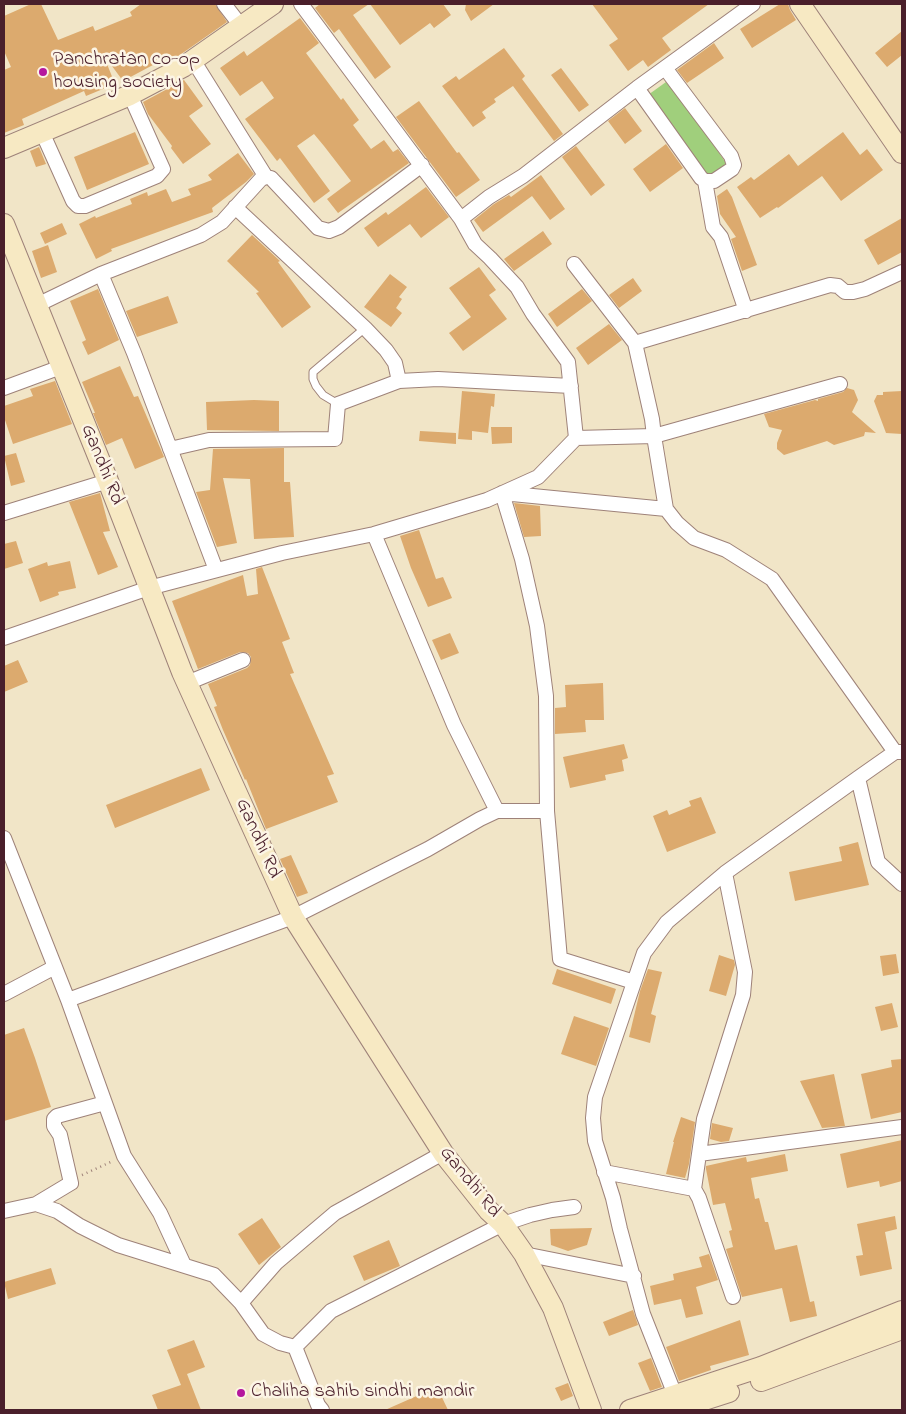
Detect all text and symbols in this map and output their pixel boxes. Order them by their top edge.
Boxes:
place label: Panchratan co-op housing society [53,49,200,96]
marker: Panchratan co-op housing society [37,66,49,78]
street label: Gandhi Rd [74,421,128,509]
street label: Gandhi Rd [229,795,285,883]
street label: Gandhi Rd [433,1142,505,1224]
place label: Chaliha sahib sindhi mandir [251,1381,474,1405]
marker: Chaliha sahib sindhi mandir [235,1387,247,1399]

